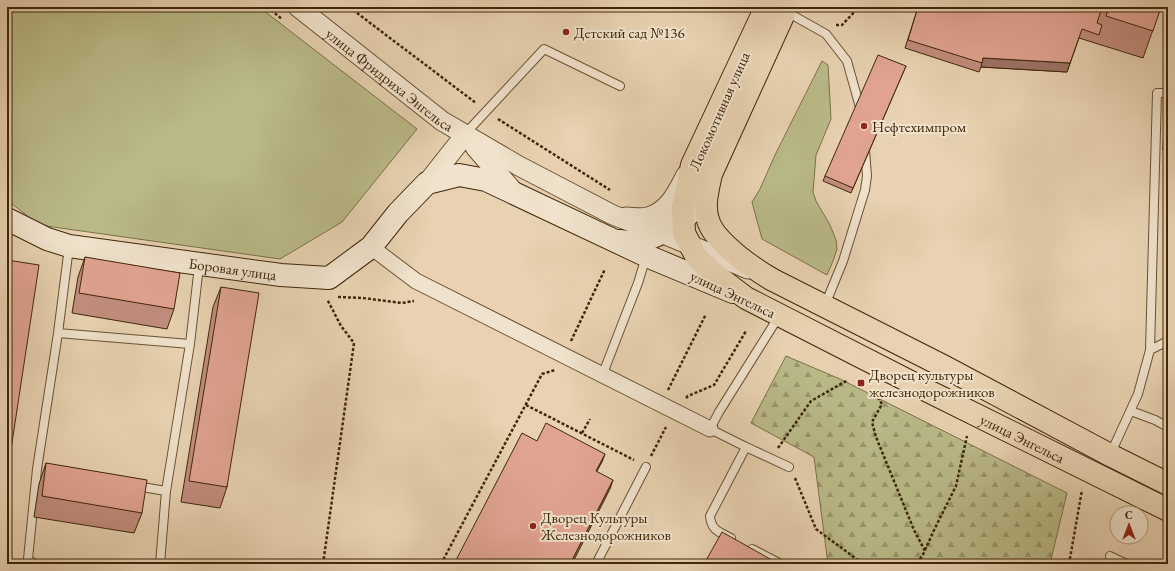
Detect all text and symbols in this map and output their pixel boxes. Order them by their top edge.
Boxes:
street label: улица Фридриха Энгельса [322,23,457,135]
place label: Детский сад №136 [574,23,685,42]
marker: Детский сад №136 [561,27,571,37]
street label: Локомотивная улица [684,49,754,173]
place label: Нефтехимпром [872,117,967,136]
marker: Нефтехимпром [859,121,869,131]
street label: Боровая улица [187,253,278,284]
street label: улица Энгельса [687,266,779,322]
place label: Дворец культуры железнодорожников [869,365,995,401]
marker: Дворец культуры железнодорожников [856,378,866,388]
street label: улица Энгельса [977,409,1068,467]
north arrow [1109,505,1149,545]
place label: Дворец Культуры Железнодорожников [540,508,671,544]
text: С [1125,508,1133,522]
marker: Дворец Культуры Железнодорожников [528,521,538,531]

